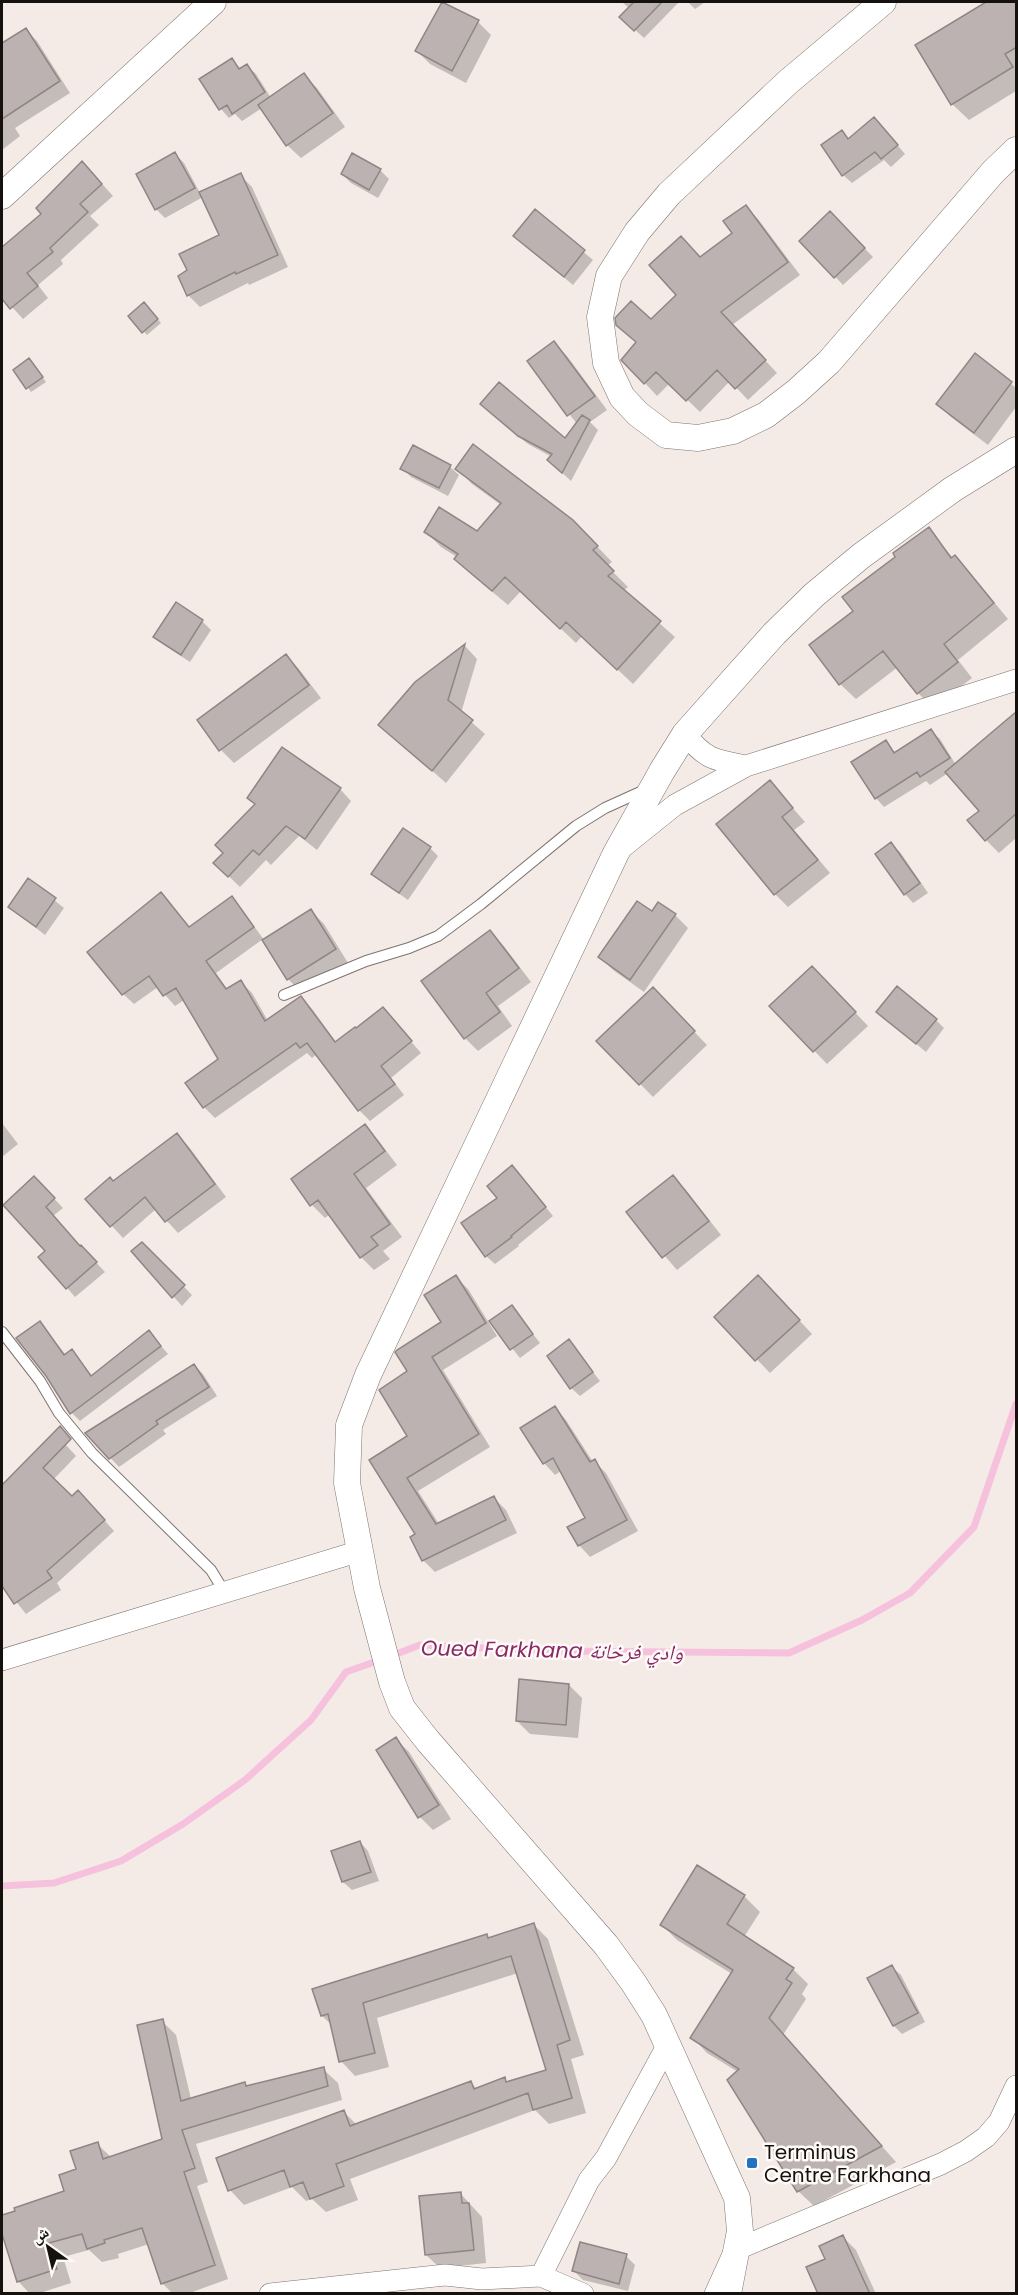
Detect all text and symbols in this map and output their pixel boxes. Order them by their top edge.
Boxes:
water label: Oued Farkhana وادي فرخانة [421,1633,684,1669]
place label: Terminus Centre Farkhana [764,2138,931,2189]
marker: Terminus Centre Farkhana [745,2156,759,2170]
north arrow [18,2217,78,2277]
text: ش [26,2221,53,2249]

